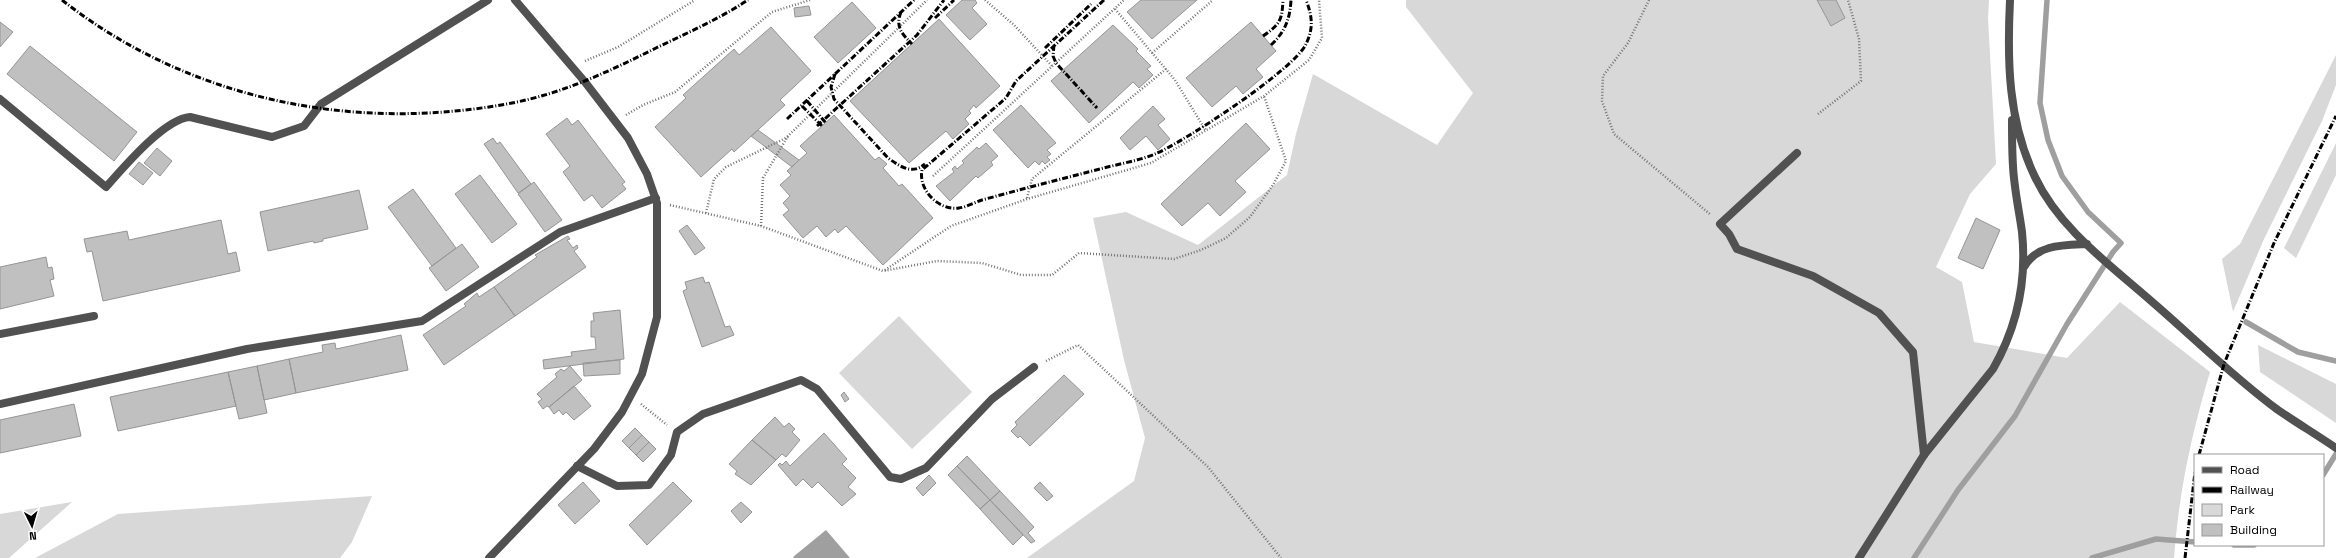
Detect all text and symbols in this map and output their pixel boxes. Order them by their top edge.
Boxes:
legend [2194,454,2324,546]
text: Road [2230,462,2259,478]
text: Railway [2230,482,2274,498]
text: Park [2230,502,2255,518]
north arrow [12,506,52,546]
text: Building [2230,522,2277,538]
text: N [29,529,37,543]

